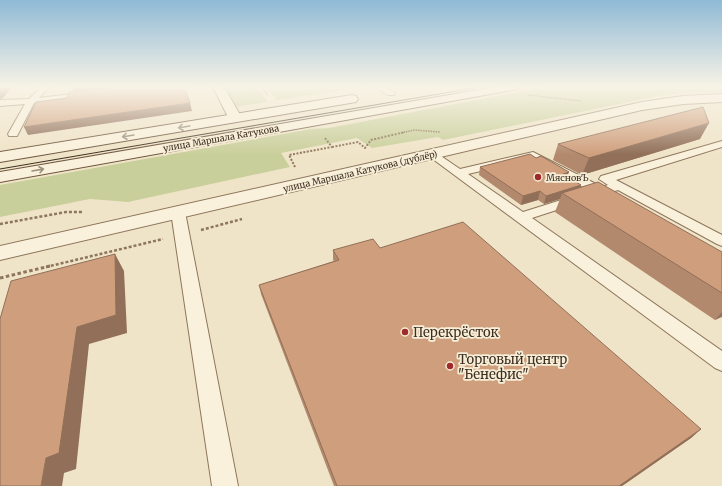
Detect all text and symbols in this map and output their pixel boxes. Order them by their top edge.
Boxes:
street label: улица Маршала Катукова [162,122,280,154]
one-way arrow [178,123,191,131]
one-way arrow [122,132,135,140]
street label: улица Маршала Катукова (дублёр) [282,148,438,194]
one-way arrow [32,166,45,174]
marker: МясновЪ [533,172,543,182]
place label: МясновЪ [546,172,589,183]
place label: Перекрёсток [413,324,499,341]
marker: Перекрёсток [400,327,410,337]
place label: Торговый центр "Бенефис" [458,351,567,383]
marker: Торговый центр "Бенефис" [445,361,455,371]

